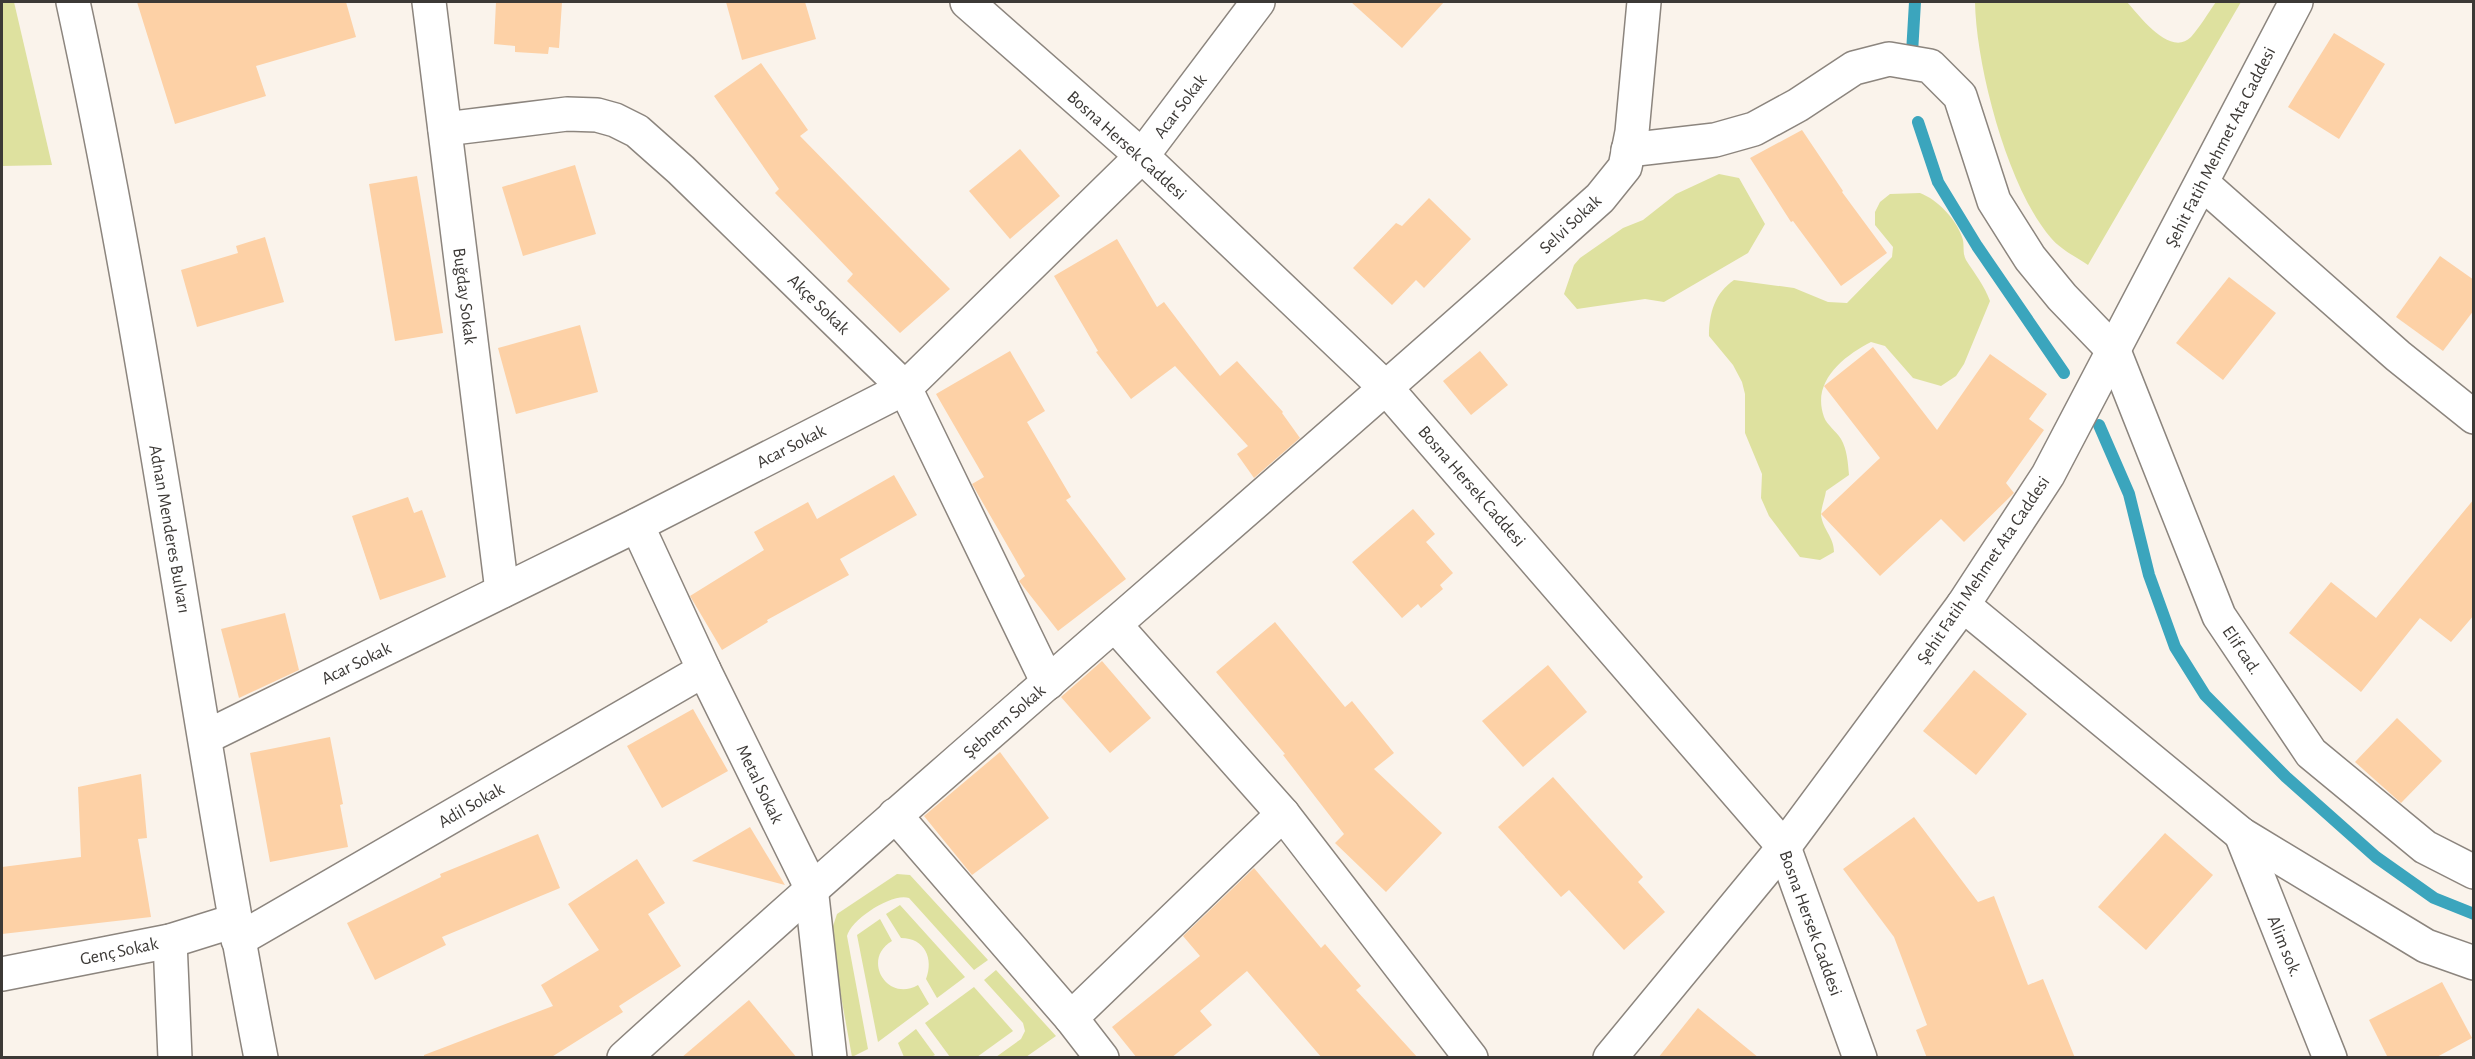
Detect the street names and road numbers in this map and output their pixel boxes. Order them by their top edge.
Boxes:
street label: Şehit Fatih Mehmet Ata Caddesi [2162,44,2279,251]
street label: Acar Sokak [1151,71,1211,142]
street label: Bosna Hersek Caddesi [1063,88,1189,204]
street label: Selvi Sokak [1536,191,1606,258]
street label: Buğday Sokak [449,247,479,346]
street label: Akçe Sokak [784,271,853,339]
street label: Acar Sokak [754,421,830,472]
street label: Bosna Hersek Caddesi [1414,423,1528,550]
street label: Adnan Menderes Bulvarı [145,444,193,615]
street label: Şehit Fatih Mehmet Ata Caddesi [1914,473,2053,668]
street label: Elif cad. [2219,623,2264,678]
street label: Acar Sokak [319,639,395,688]
street label: Şebnem Sokak [960,681,1050,762]
street label: Metal Sokak [732,742,786,827]
street label: Adil Sokak [436,780,508,832]
street label: Bosna Hersek Caddesi [1775,848,1845,998]
street label: Alim sok. [2264,913,2304,980]
street label: Genç Sokak [79,935,161,969]

